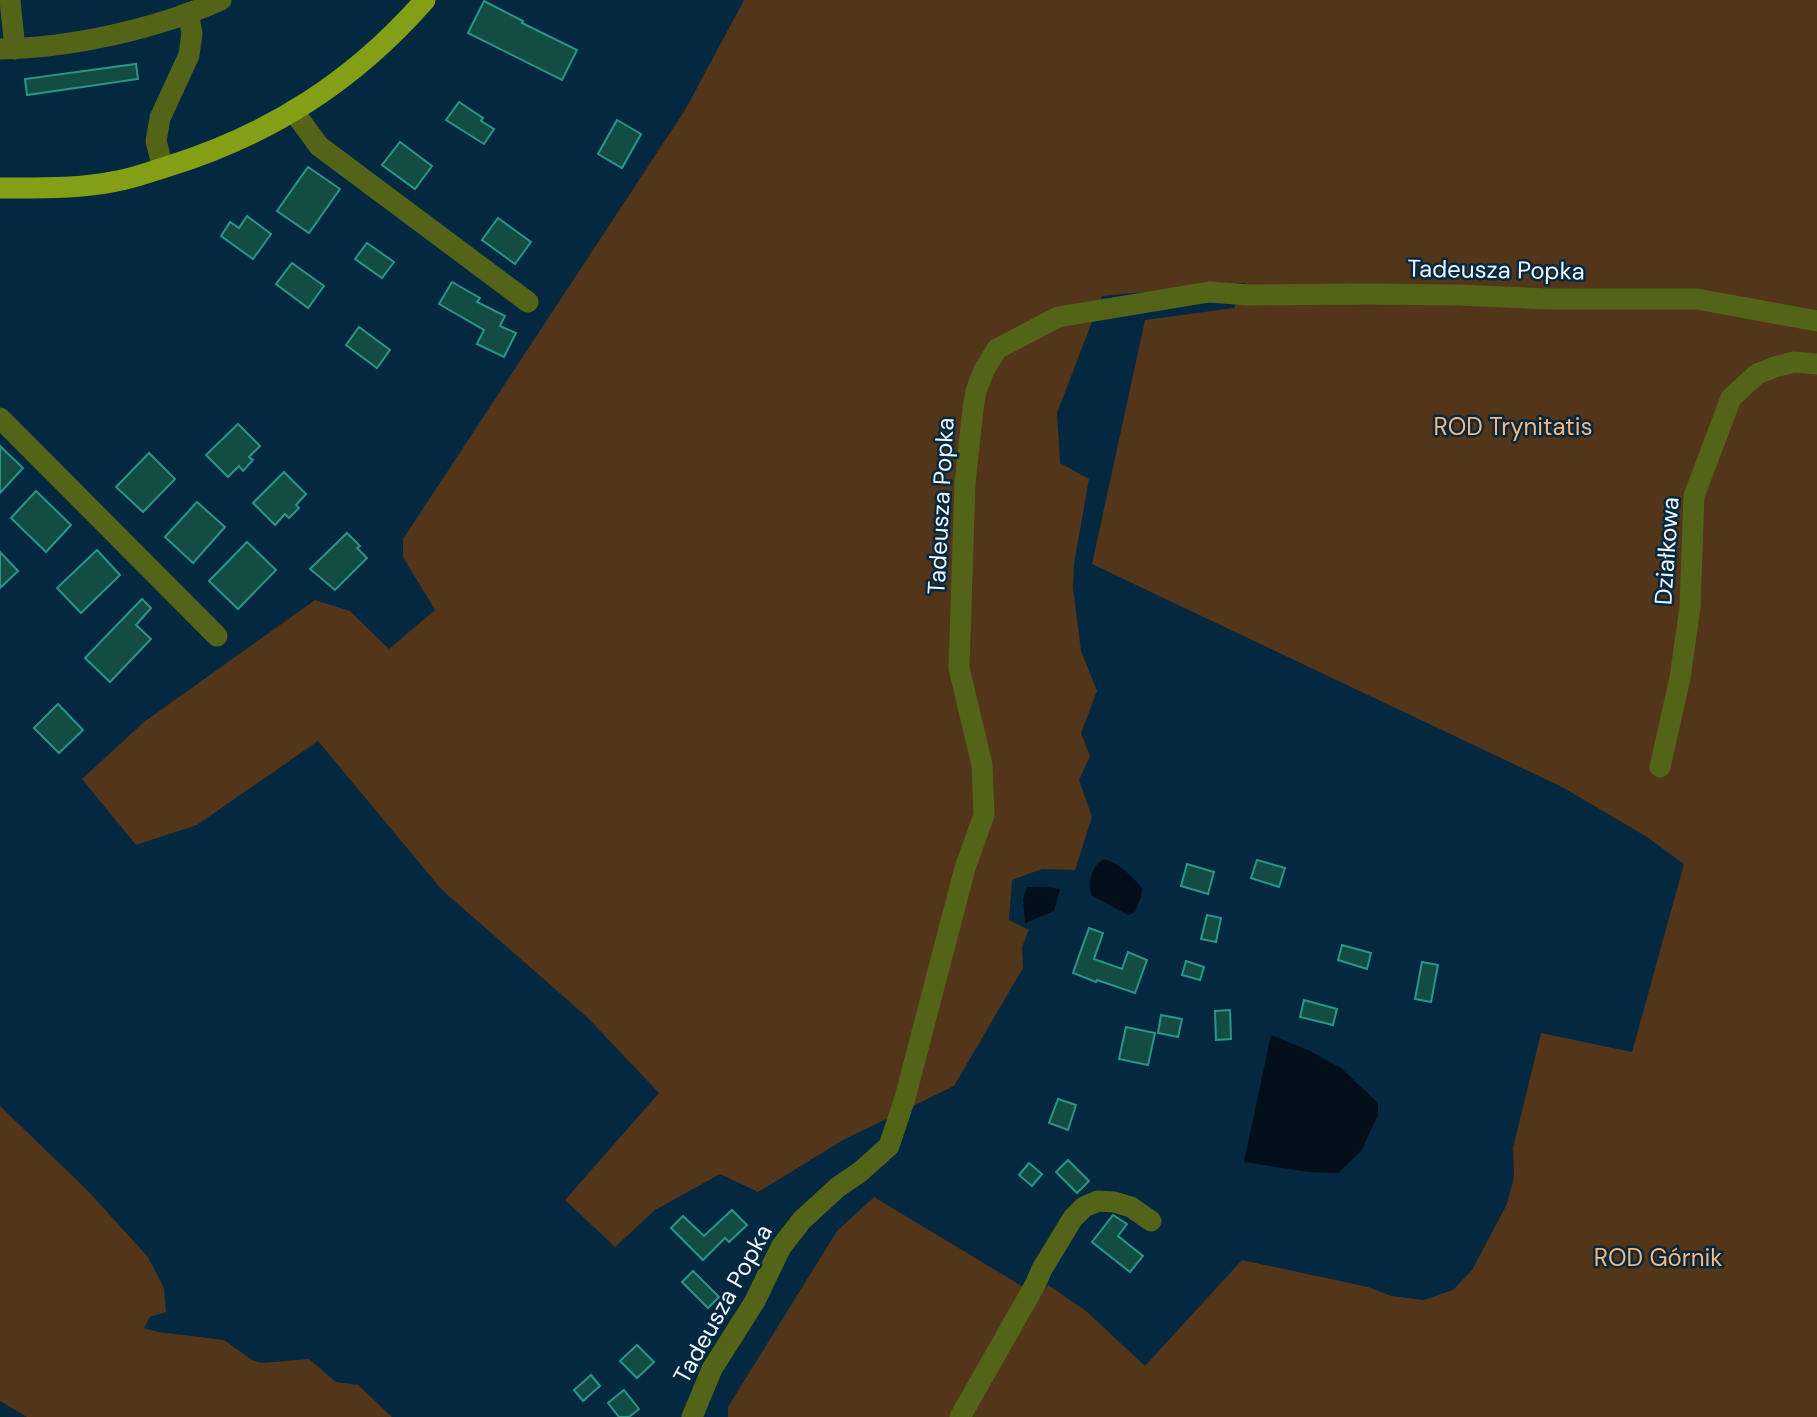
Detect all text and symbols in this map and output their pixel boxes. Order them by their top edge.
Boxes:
street label: Tadeusza Popka [1407,252,1585,287]
park label: ROD Trynitatis [1434,411,1592,442]
street label: Tadeusza Popka [920,417,961,595]
street label: Działkowa [1647,496,1686,606]
street label: Tadeusza Popka [666,1219,779,1389]
park label: ROD Górnik [1594,1242,1722,1273]

